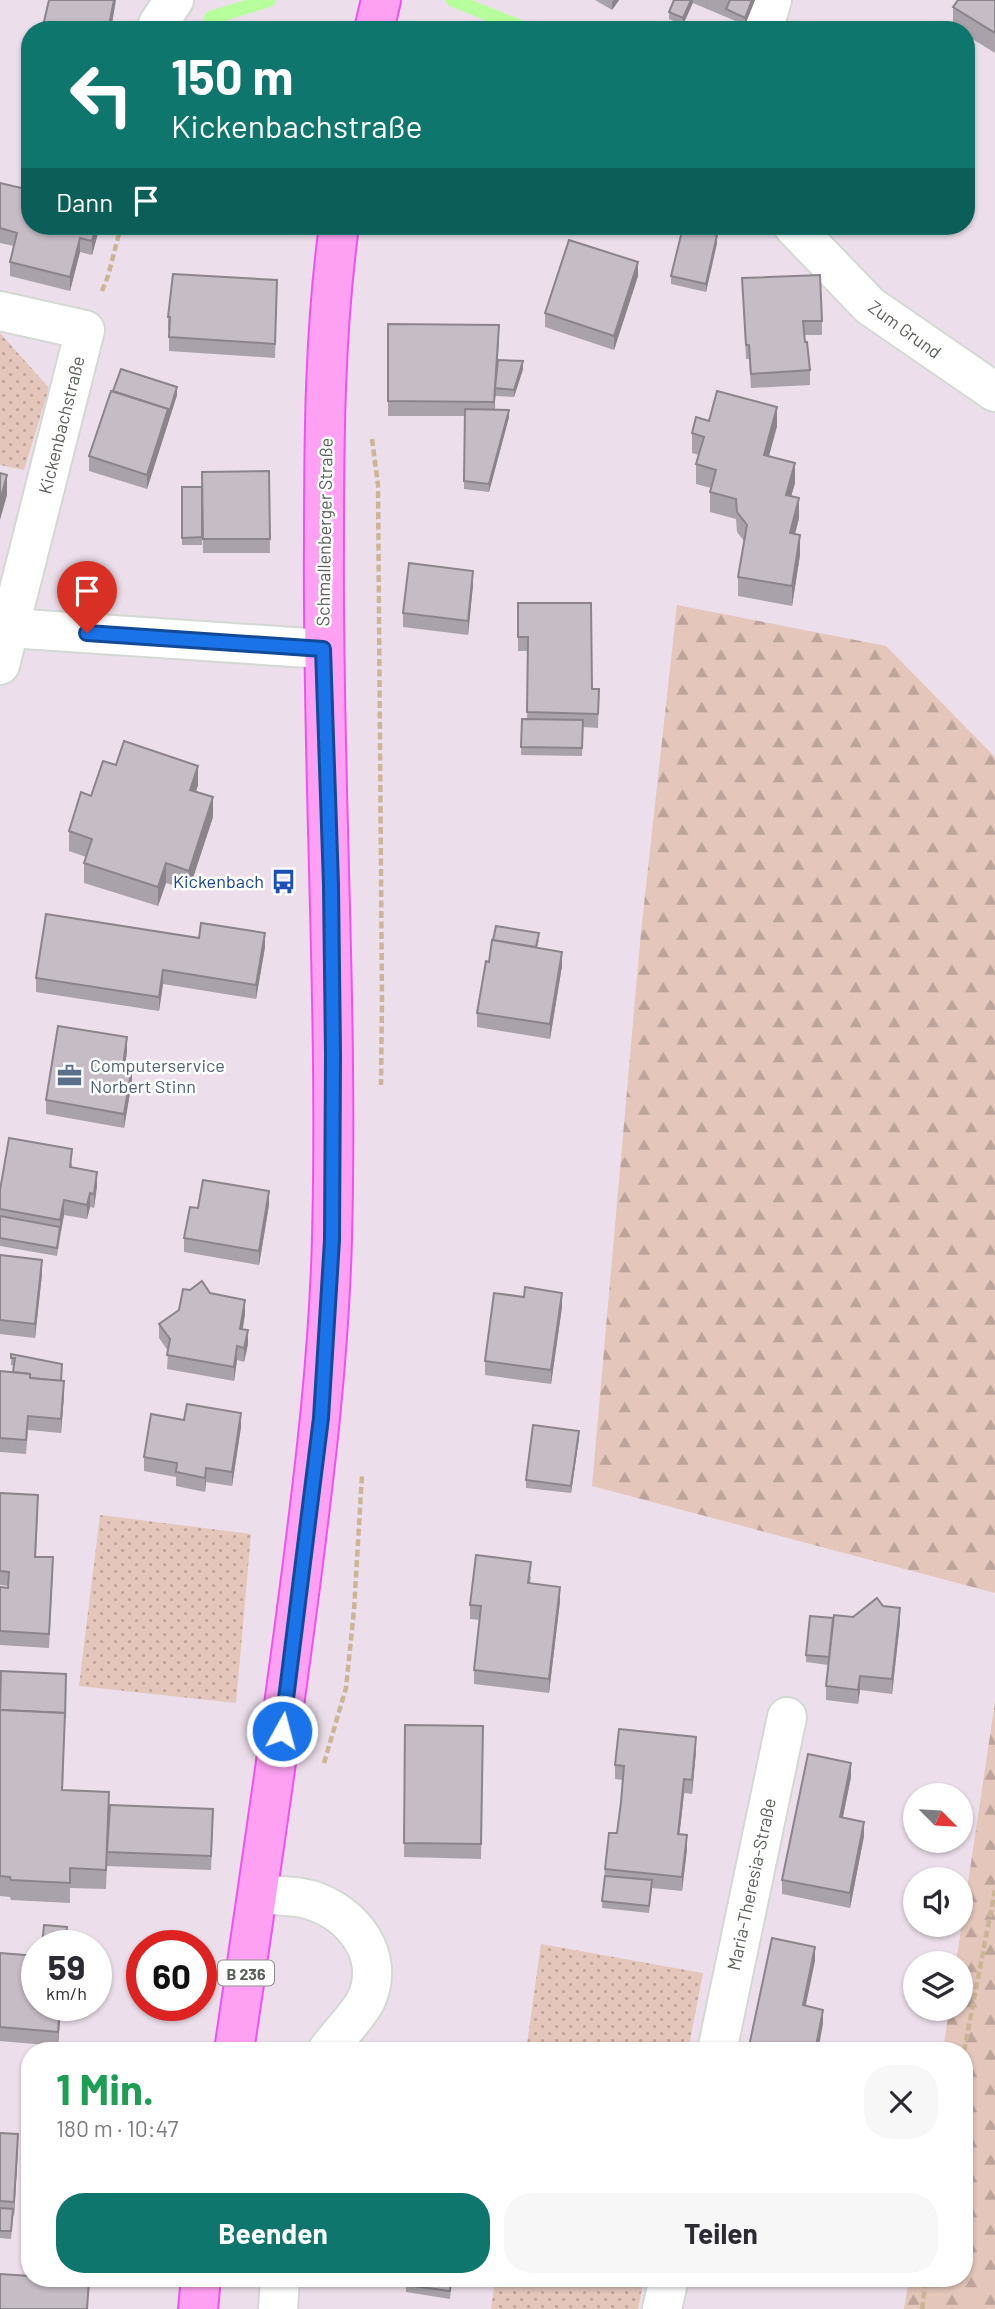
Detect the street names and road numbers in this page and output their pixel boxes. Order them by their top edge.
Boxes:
street label: Zum Grund [864,295,946,363]
street label: Kickenbachstraße [33,354,89,496]
street label: Schmallenberger Straße [311,438,337,626]
street label: Maria-Theresia-Straße [722,1796,780,1972]
road number: B 236 [218,1960,274,1985]

